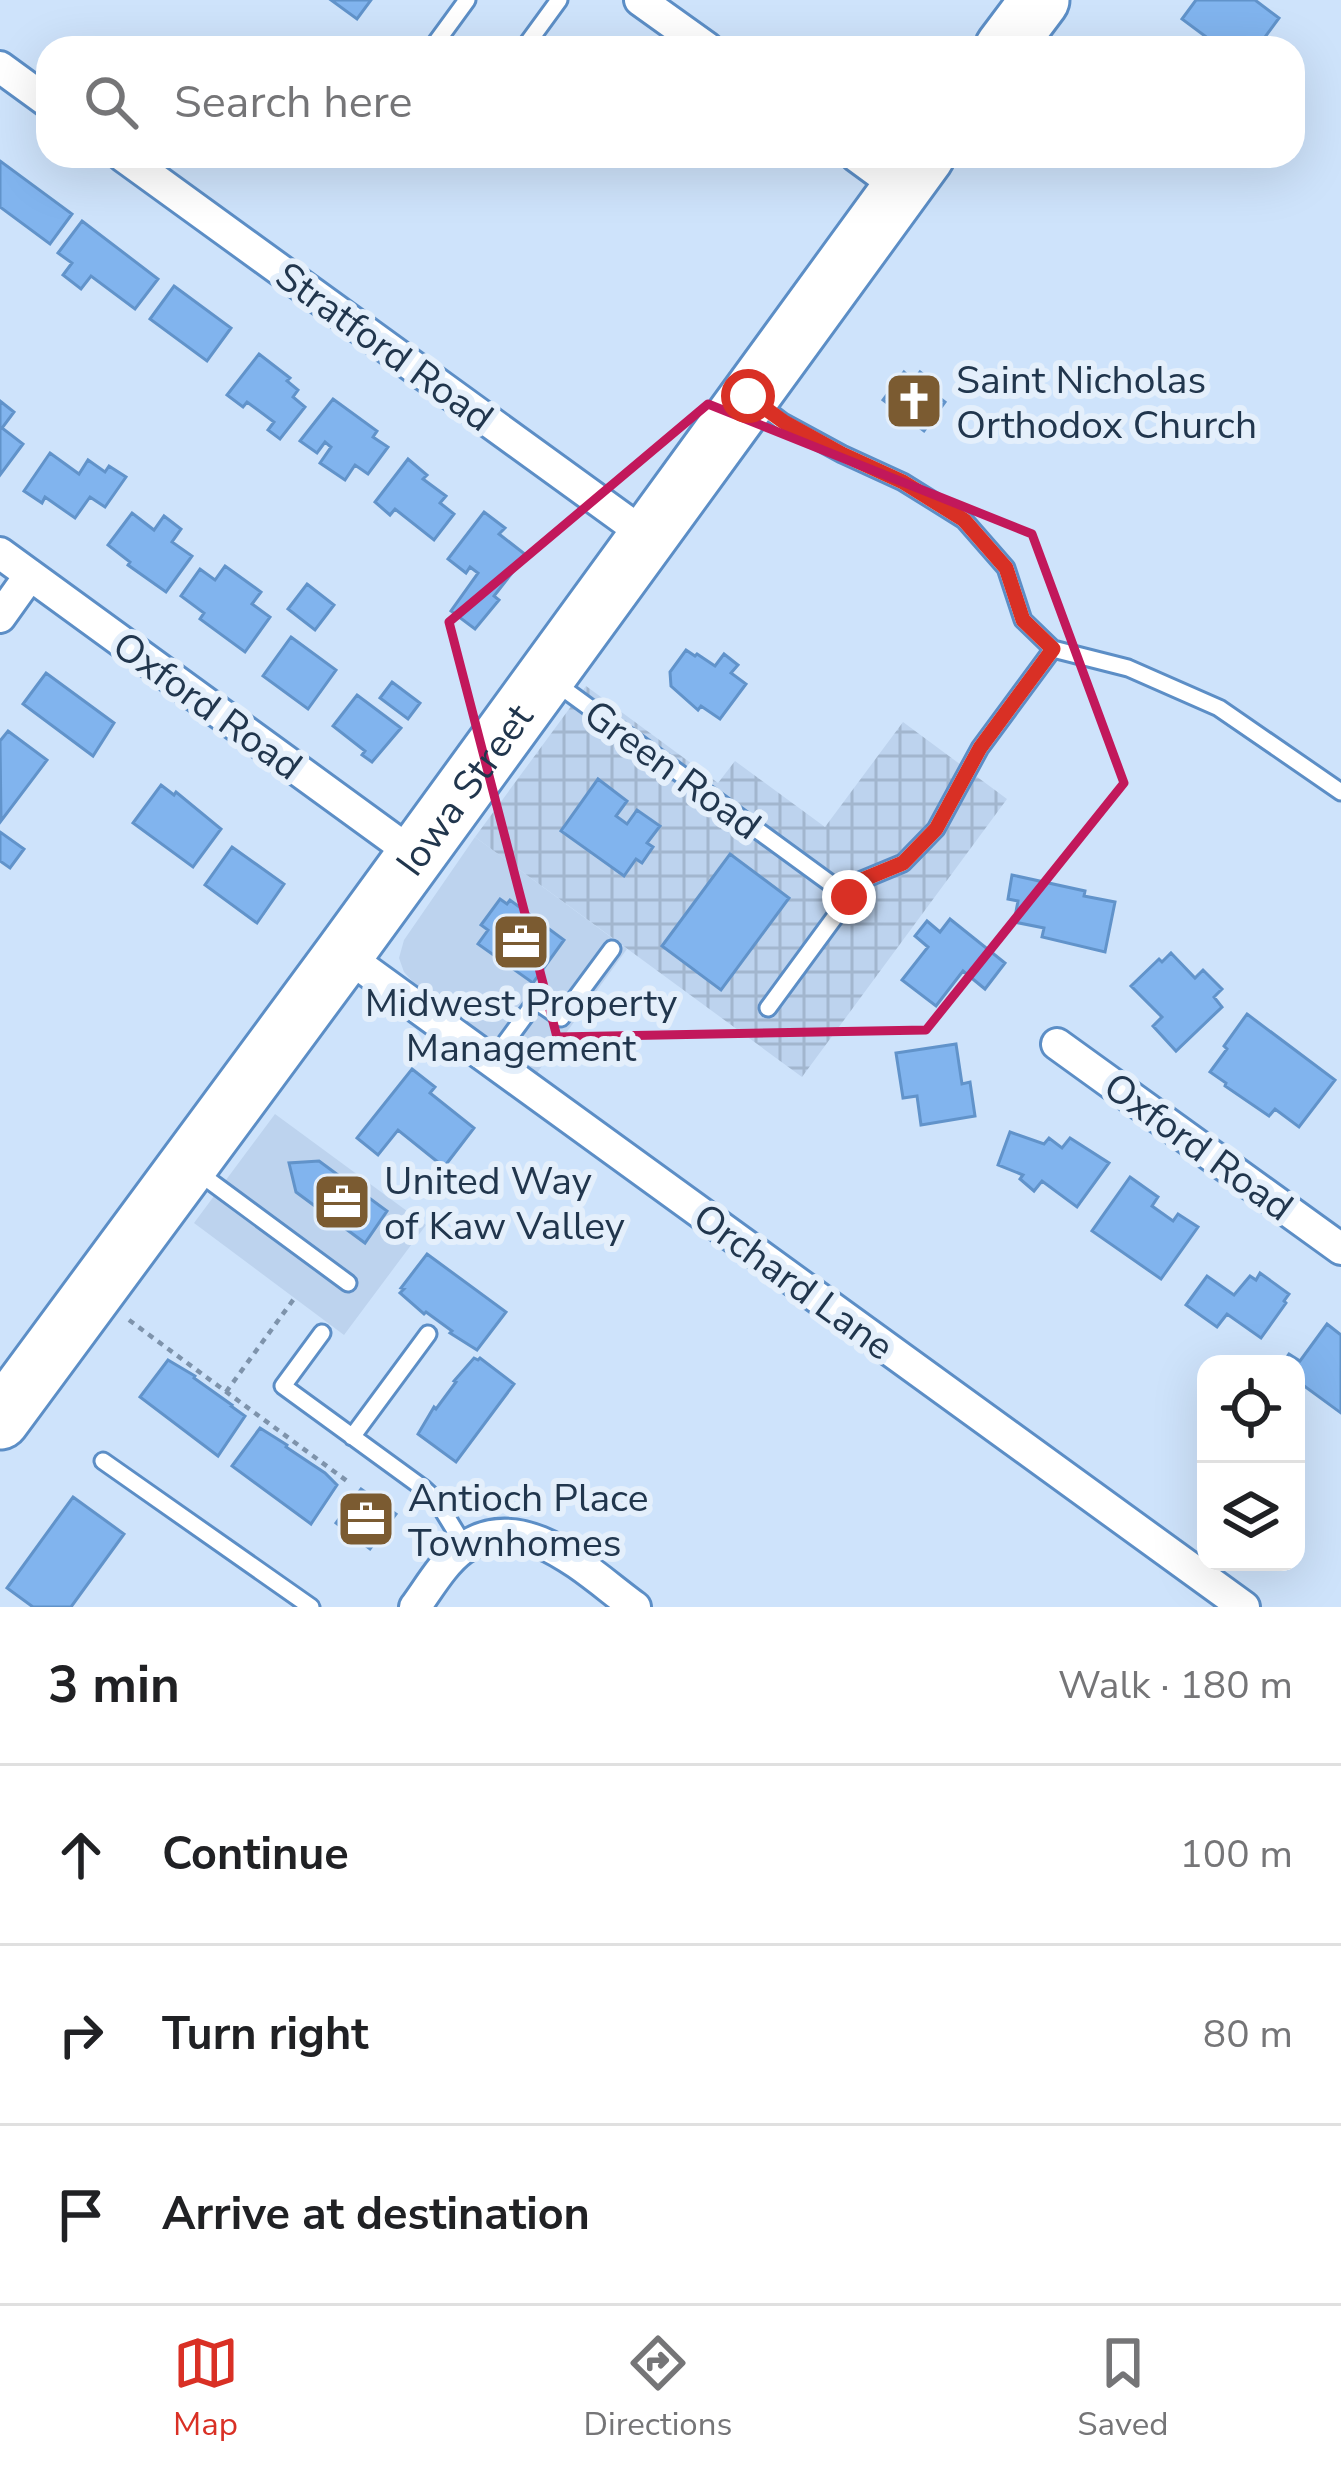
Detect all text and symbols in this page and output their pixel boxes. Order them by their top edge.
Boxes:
search box [36,36,1305,168]
icon: search [78,69,144,135]
text: Search here [174,72,413,133]
street label: Stratford Road [265,250,504,444]
place label: Saint Nicholas Orthodox Church [956,354,1257,452]
route start [721,369,775,423]
church icon: Saint Nicholas Orthodox Church [883,370,945,432]
street label: Oxford Road [102,620,312,793]
street label: Green Road [573,688,771,852]
street label: Iowa Street [385,693,546,887]
route end [822,870,876,924]
office icon: Midwest Property Management [490,911,552,973]
place label: Midwest Property Management [365,977,677,1075]
street label: Oxford Road [1093,1061,1303,1234]
place label: United Way of Kaw Valley [384,1155,625,1253]
office icon: United Way of Kaw Valley [311,1171,373,1233]
street label: Orchard Lane [682,1191,904,1373]
map controls [1197,1355,1305,1571]
button: locate [1197,1355,1305,1463]
button: layers [1197,1463,1305,1571]
place label: Antioch Place Townhomes [408,1472,649,1570]
office icon: Antioch Place Townhomes [335,1488,397,1550]
text: 3 min [48,1650,180,1720]
text: Walk · 180 m [1058,1659,1293,1712]
icon: ahead [48,1822,114,1888]
text: Continue [162,1824,349,1885]
text: 100 m [1179,1828,1293,1881]
icon: right [48,2002,114,2068]
text: Turn right [162,2004,369,2065]
text: 80 m [1203,2008,1293,2061]
icon: arrive [48,2182,114,2248]
text: Arrive at destination [162,2184,590,2245]
tab: Map [173,2330,239,2447]
tab: Directions [584,2330,732,2447]
tab: Saved [1077,2330,1168,2447]

